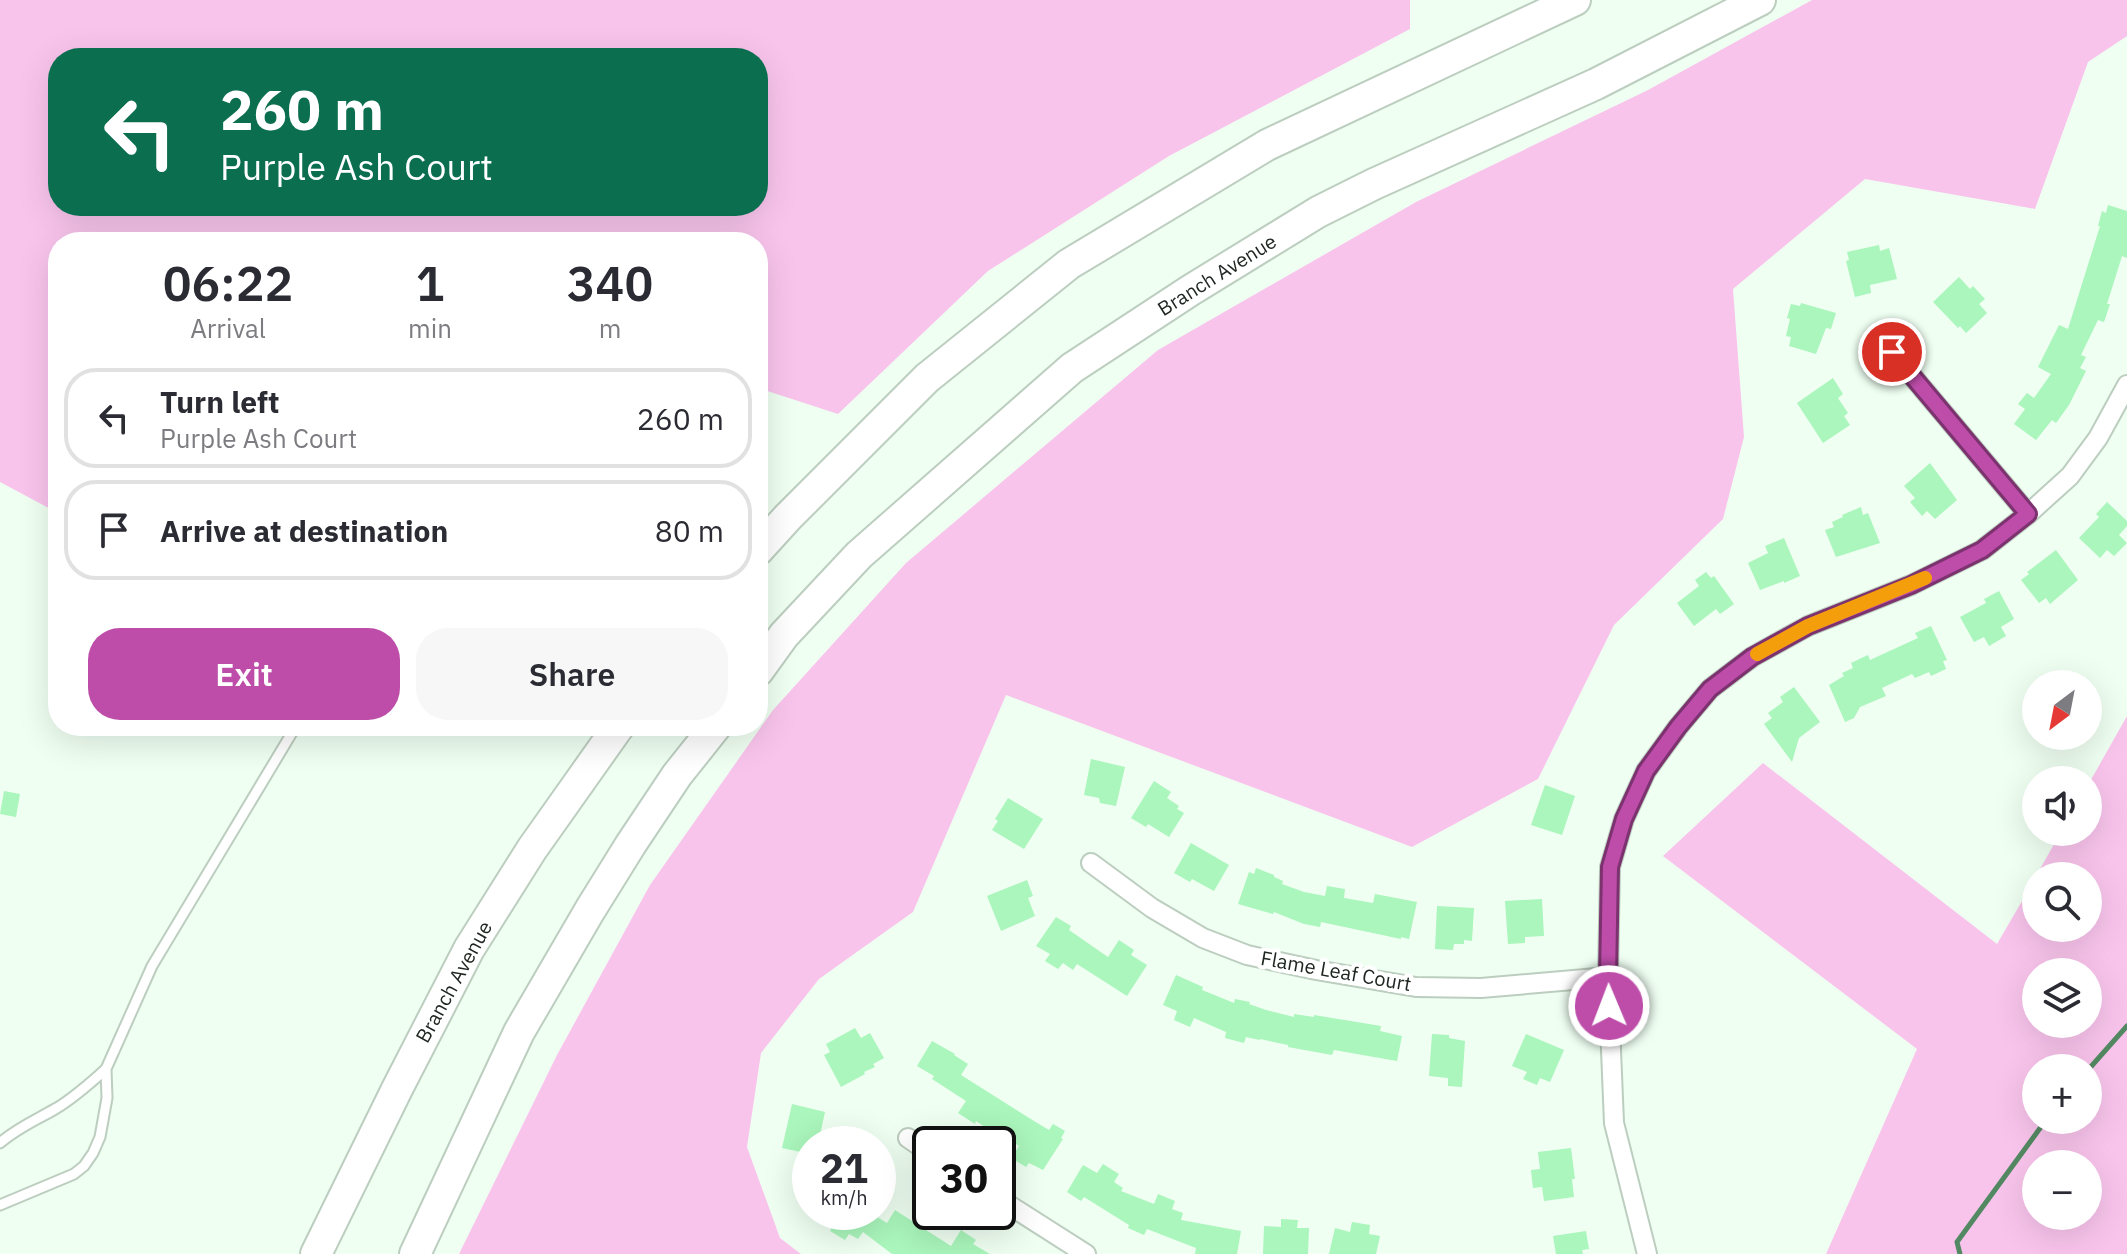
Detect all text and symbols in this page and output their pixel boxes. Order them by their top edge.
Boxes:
text: 260 m [220,73,384,145]
icon: left [88,80,192,184]
text: Purple Ash Court [220,143,493,190]
street label: Branch Avenue [1152,227,1281,322]
text: 06:22 [163,252,293,314]
text: 1 [416,252,444,314]
text: 340 [567,252,653,314]
text: Arrival [190,311,266,345]
text: min [408,311,452,345]
text: m [599,311,621,345]
pin [1858,318,1926,386]
icon: arrive [1870,330,1914,374]
text: Turn left [160,382,279,421]
icon: left [92,396,136,440]
text: 260 m [637,399,724,438]
text: Purple Ash Court [160,421,357,455]
icon: arrive [92,508,136,552]
text: Arrive at destination [160,511,448,550]
text: 80 m [655,511,724,550]
button: Exit [88,628,400,720]
button: Share [416,628,728,720]
north arrow [2022,670,2102,750]
map controls [2022,670,2102,1230]
button: sound [2022,766,2102,846]
button: search [2022,862,2102,942]
street label: Branch Avenue [409,916,498,1047]
street label: Flame Leaf Court [1259,944,1414,997]
button: layers [2022,958,2102,1038]
position arrow [1567,964,1651,1048]
button: + [2022,1054,2102,1134]
speed limit sign: 30 [912,1126,1016,1230]
text: 21 [820,1142,868,1194]
button: − [2022,1150,2102,1230]
text: km/h [820,1184,868,1211]

